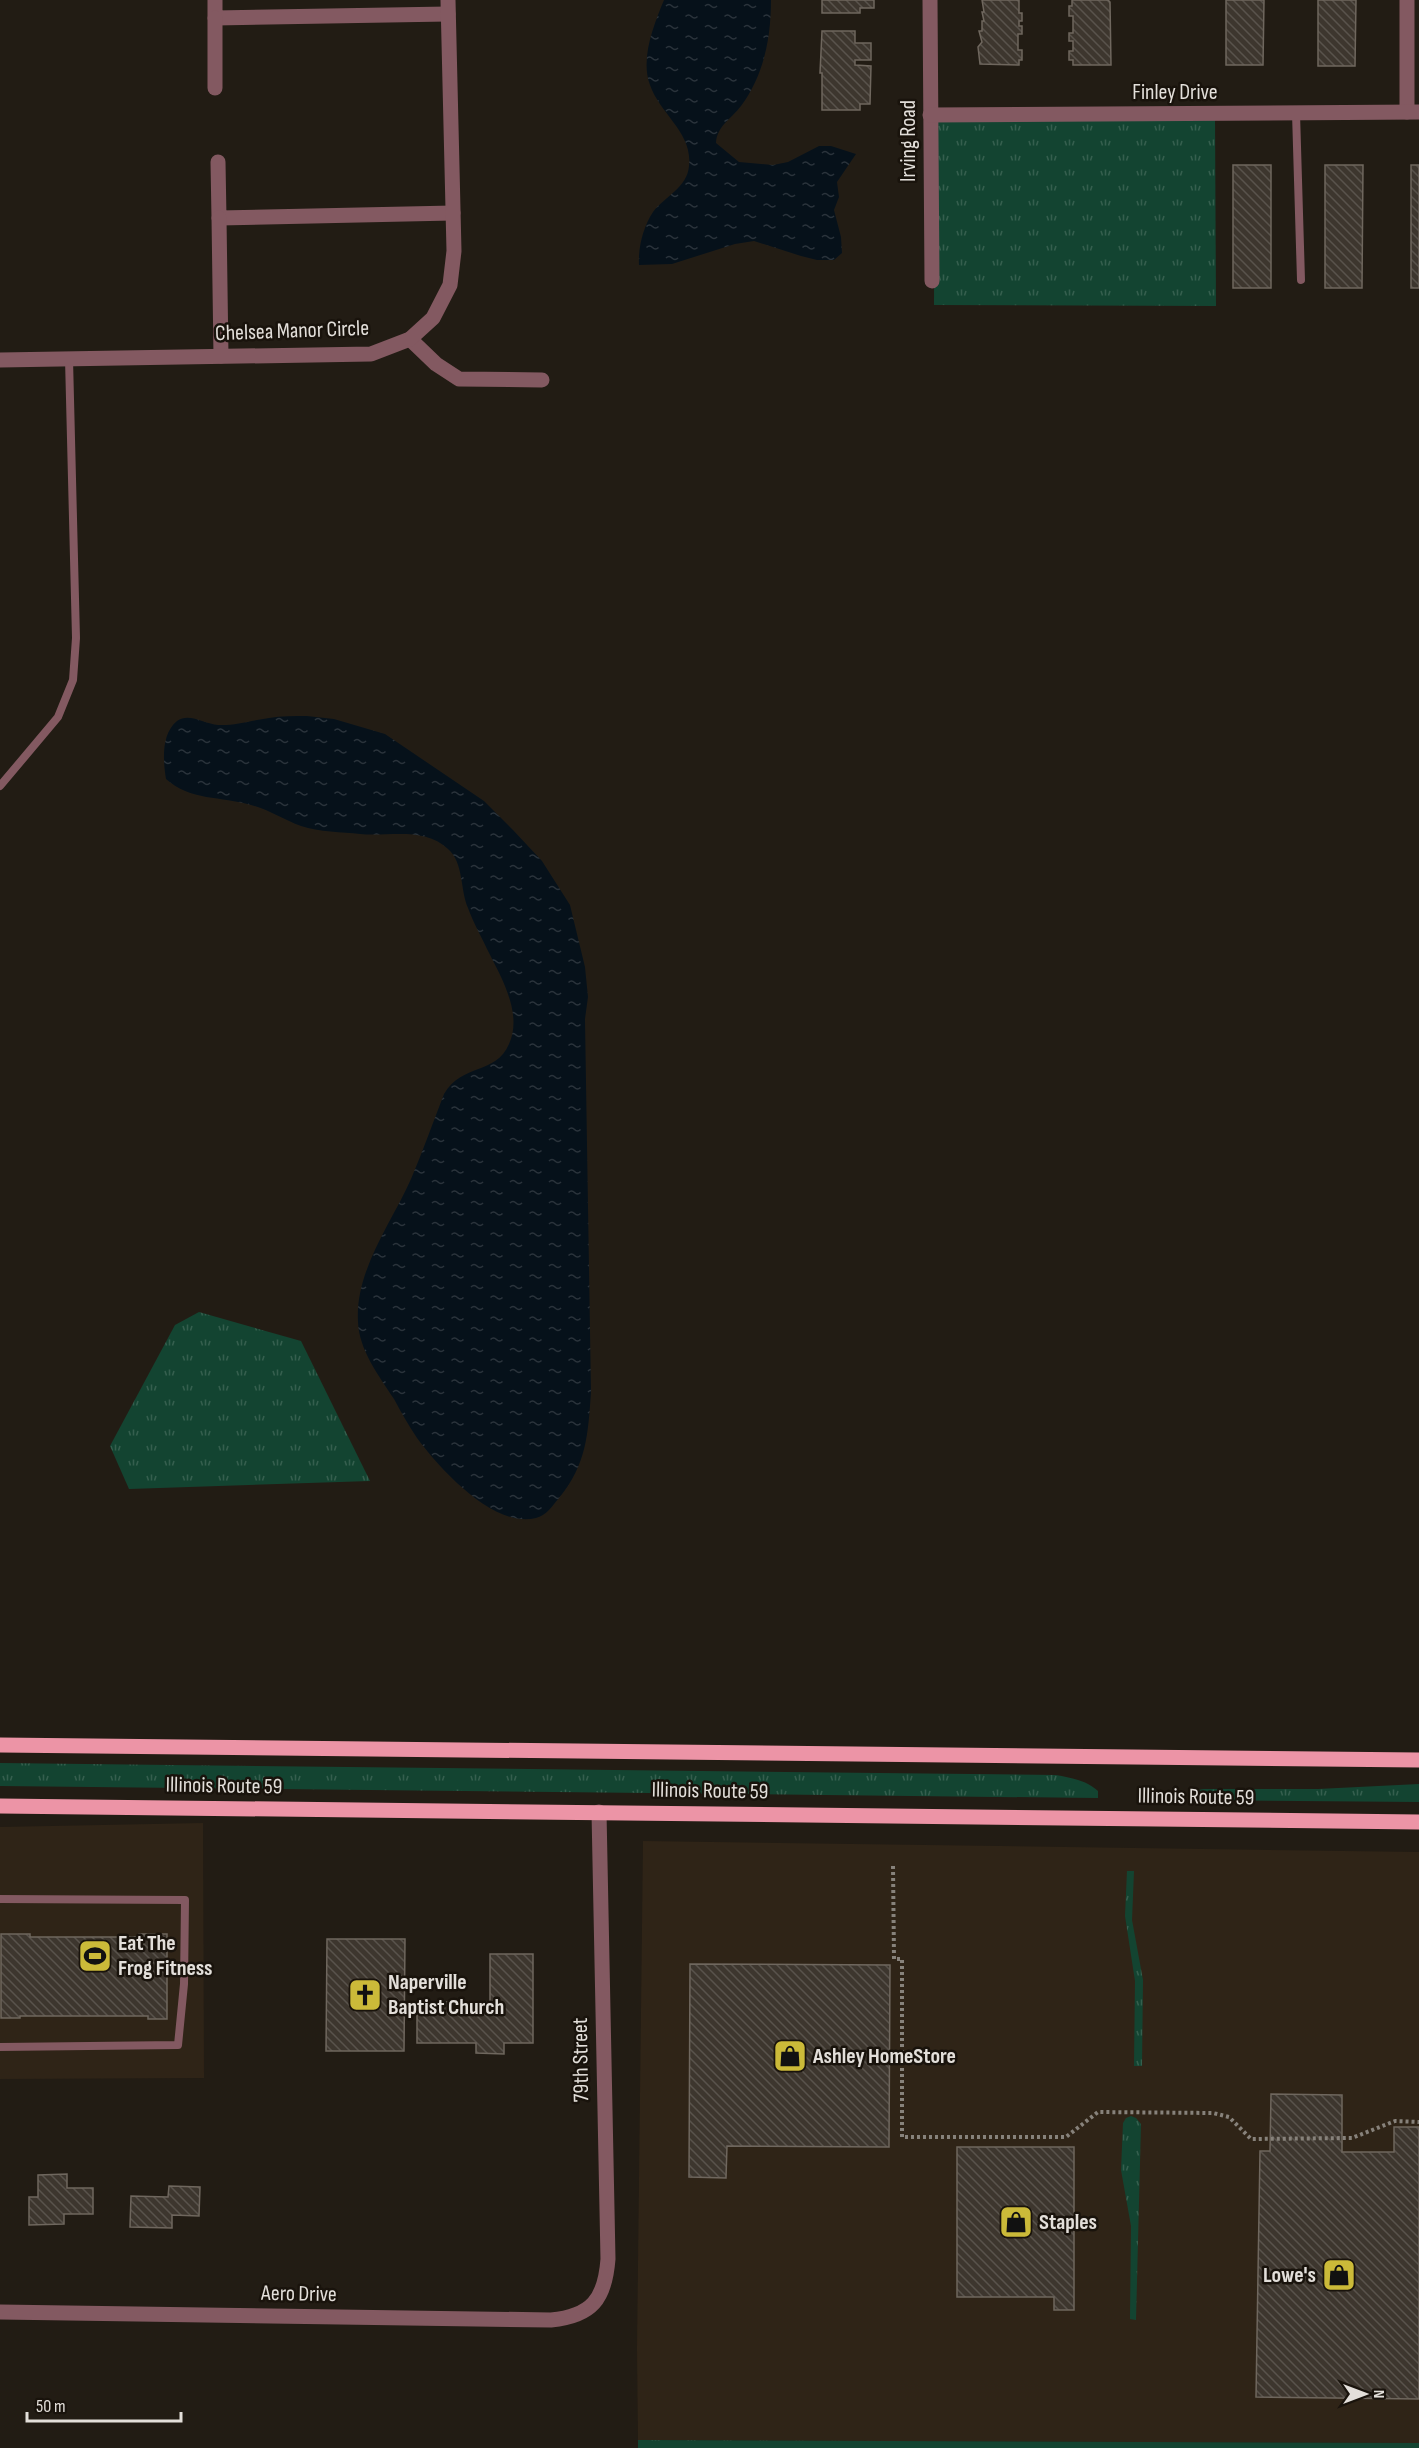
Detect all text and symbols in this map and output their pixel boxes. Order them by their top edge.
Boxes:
street label: Finley Drive [1132,79,1218,106]
street label: Irving Road [895,100,922,182]
street label: Chelsea Manor Circle [215,315,369,347]
street label: Illinois Route 59 [165,1771,283,1801]
street label: Illinois Route 59 [651,1776,769,1806]
street label: Illinois Route 59 [1137,1782,1255,1812]
place label: Eat The Frog Fitness [118,1930,213,1982]
sports icon: Eat The Frog Fitness [77,1938,113,1974]
place label: Naperville Baptist Church [388,1969,504,2021]
church icon: Naperville Baptist Church [347,1977,383,2013]
street label: 79th Street [567,2017,595,2103]
shop icon: Ashley HomeStore [772,2038,808,2074]
place label: Ashley HomeStore [812,2043,956,2070]
shop icon: Staples [998,2204,1034,2240]
place label: Staples [1039,2209,1097,2236]
shop icon: Lowe's [1321,2257,1357,2293]
place label: Lowe's [1263,2262,1316,2289]
street label: Aero Drive [260,2280,337,2308]
north arrow [1335,2364,1395,2424]
scale bar [27,2385,182,2423]
text: N [1369,2390,1388,2398]
text: 50 m [36,2396,66,2417]

